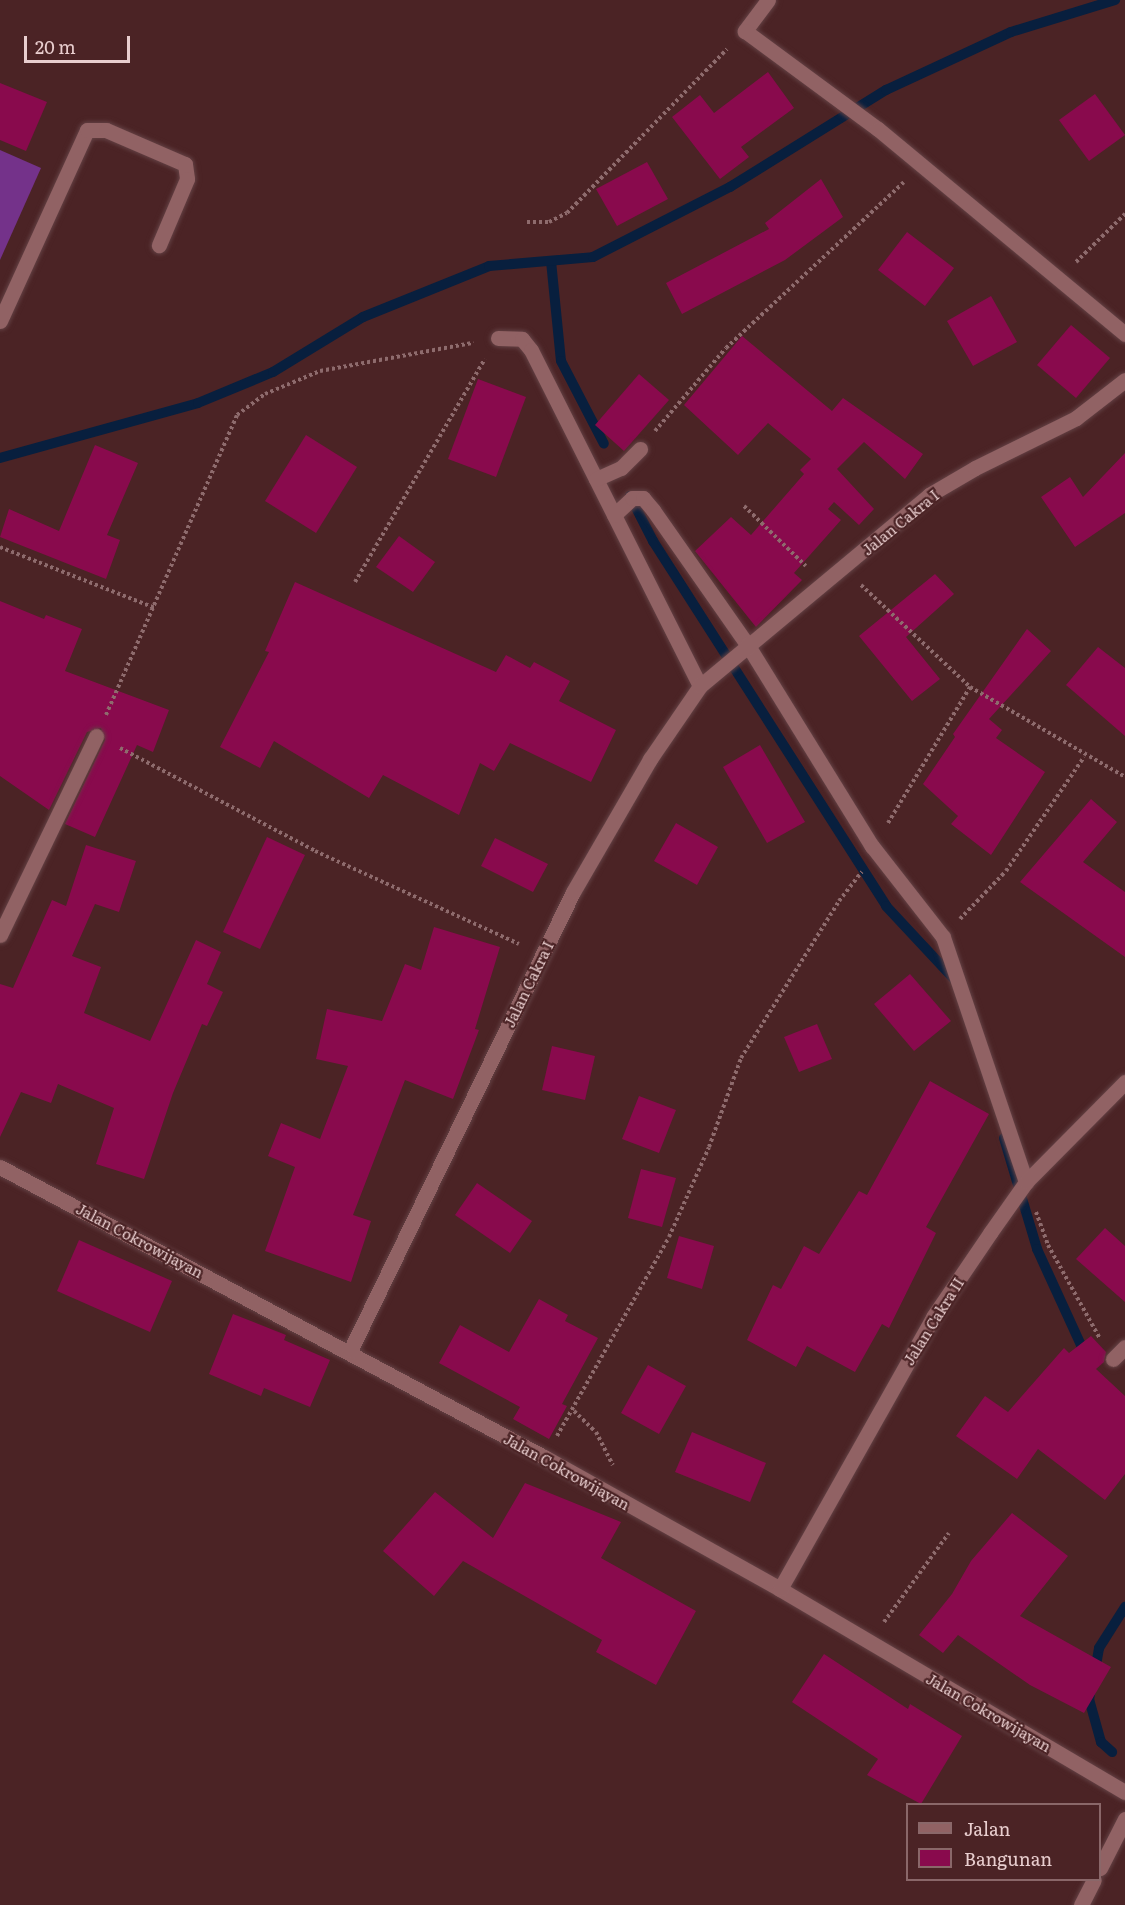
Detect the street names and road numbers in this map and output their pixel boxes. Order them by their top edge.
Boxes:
street label: Jalan Cakra I [858,486,942,558]
street label: Jalan Cakra I [499,938,557,1030]
street label: Jalan Cokrowijayan [73,1199,207,1281]
street label: Jalan Cakra II [899,1274,967,1368]
street label: Jalan Cokrowijayan [501,1429,633,1513]
street label: Jalan Cokrowijayan [923,1669,1055,1755]

